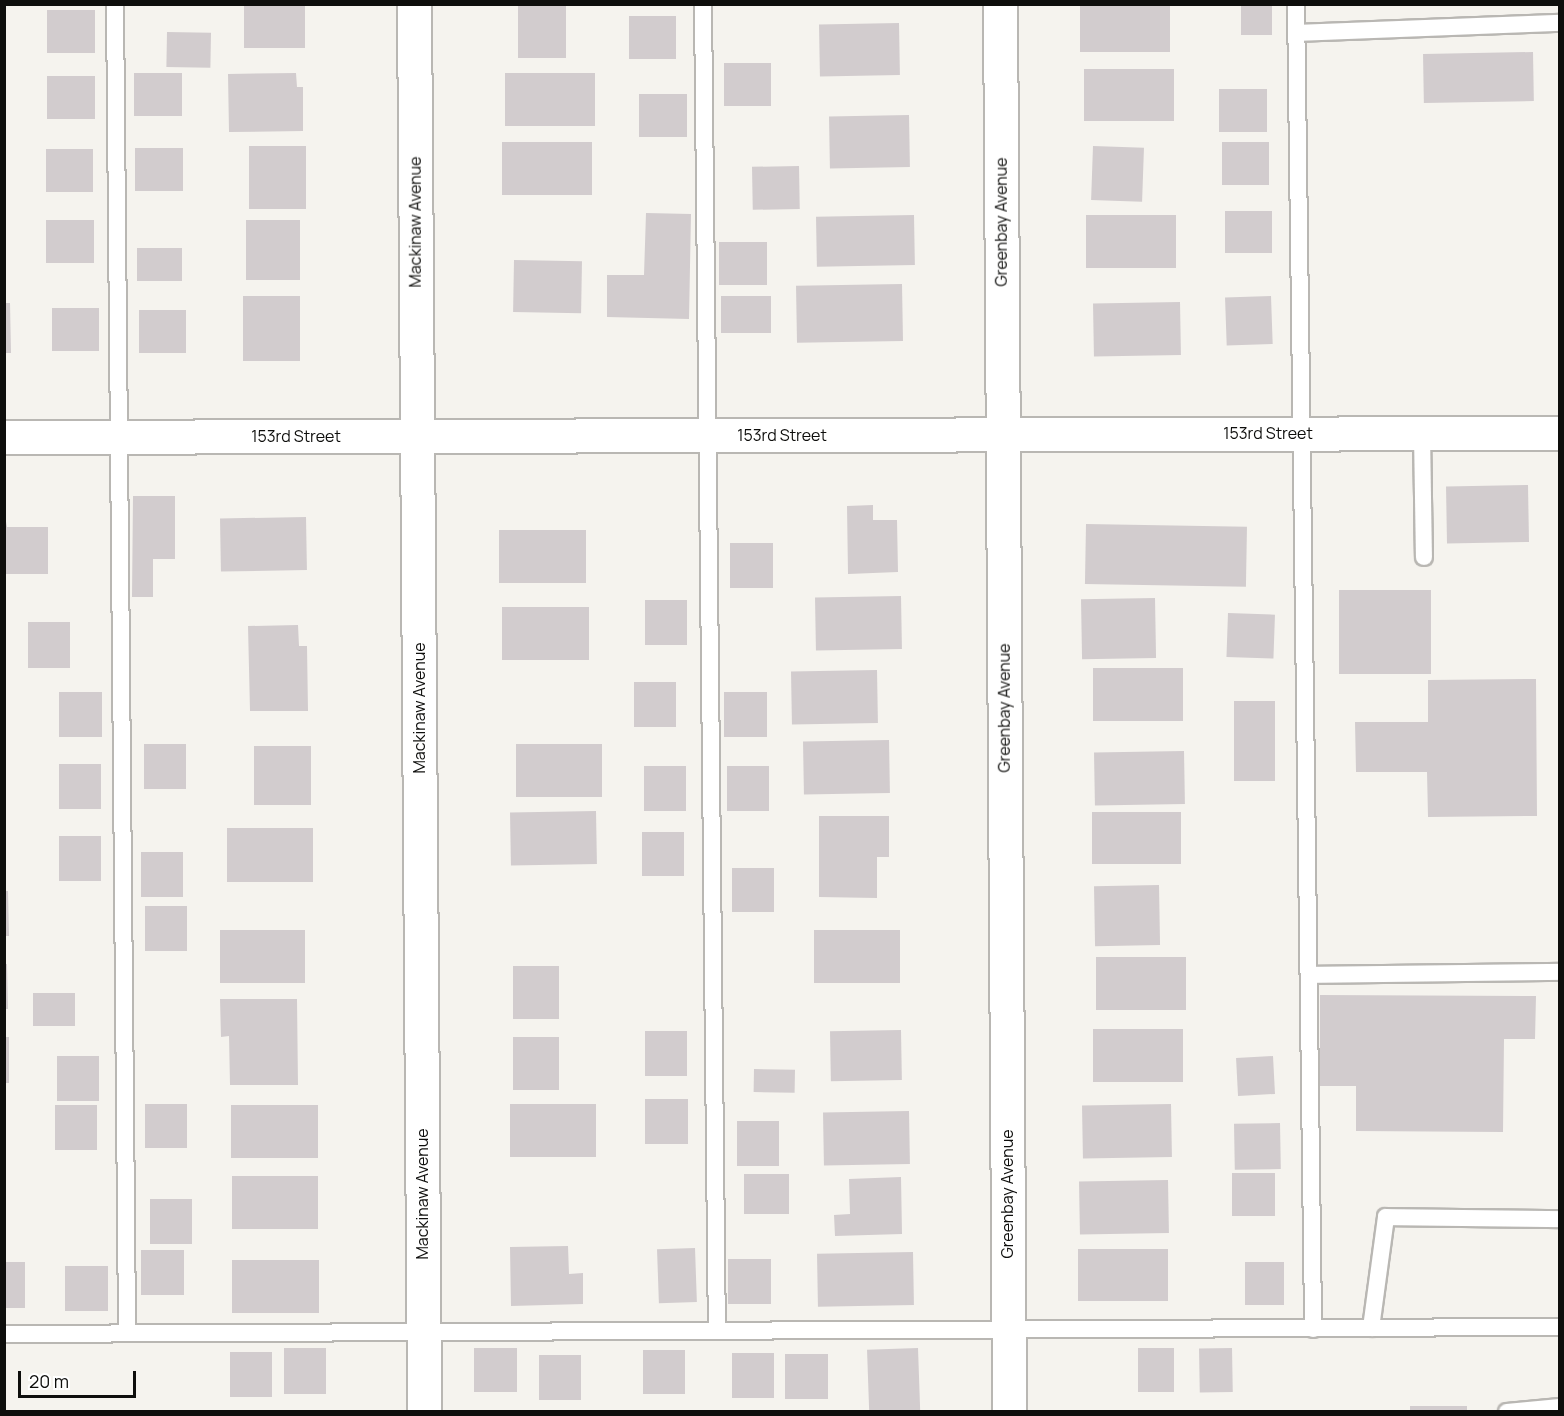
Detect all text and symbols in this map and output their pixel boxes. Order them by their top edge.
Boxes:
street label: Mackinaw Avenue [405,156,425,288]
street label: Greenbay Avenue [991,157,1011,287]
street label: 153rd Street [1223,423,1313,443]
street label: 153rd Street [737,425,827,445]
street label: 153rd Street [251,426,341,446]
street label: Mackinaw Avenue [409,642,429,774]
street label: Greenbay Avenue [994,643,1014,773]
street label: Mackinaw Avenue [412,1128,432,1260]
street label: Greenbay Avenue [997,1129,1017,1259]
scale bar [21,1359,140,1397]
text: 20 m [29,1369,69,1393]

